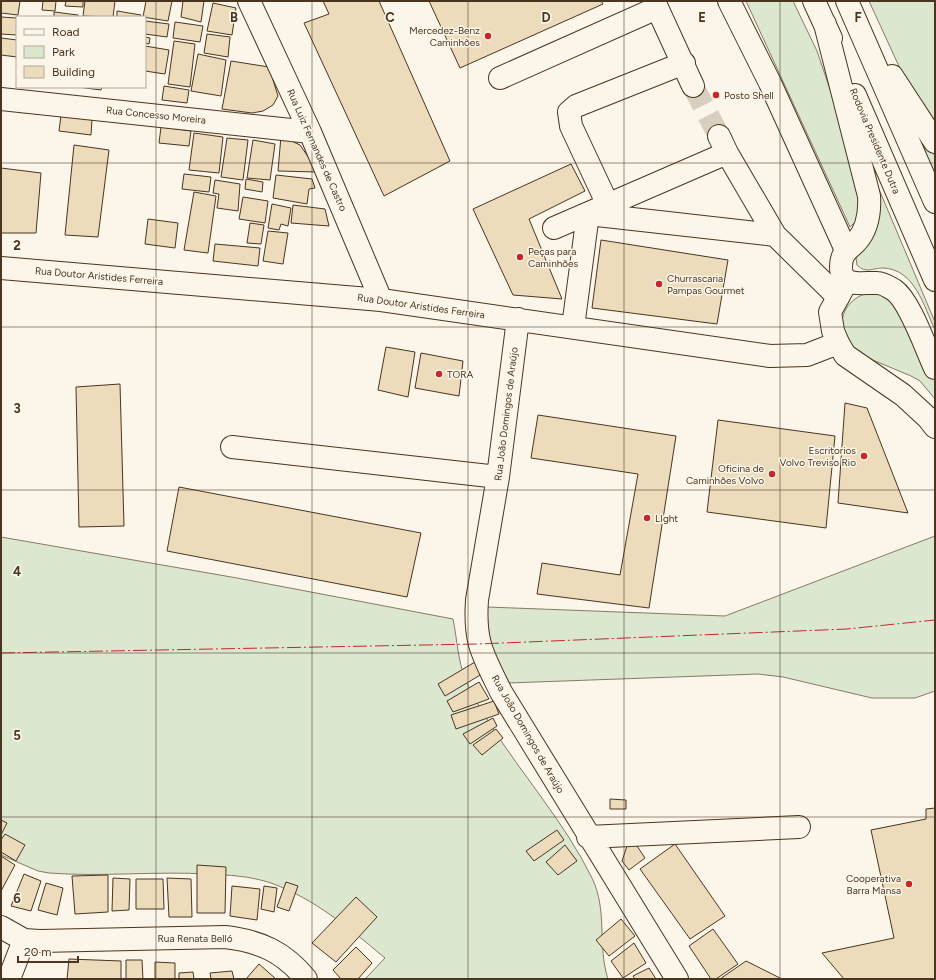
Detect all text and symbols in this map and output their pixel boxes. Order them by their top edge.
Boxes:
text: B [230,10,238,25]
text: C [385,10,395,25]
text: D [541,10,551,25]
text: E [698,10,706,25]
text: F [854,10,862,25]
legend [16,16,146,88]
place label: Mercedez-Benz Caminhões [409,24,480,49]
text: Road [52,25,80,39]
marker: Mercedez-Benz Caminhões [483,31,493,41]
text: Park [52,45,75,59]
text: Building [52,65,95,79]
street label: Rodovia Presidente Dutra [847,86,903,196]
street label: Rua Luiz Fernandes de Castro [284,87,350,213]
place label: Posto Shell [724,89,774,102]
marker: Posto Shell [711,90,721,100]
street label: Rua Concesso Moreira [105,103,207,127]
text: 2 [13,238,21,253]
place label: Peças para Caminhões [528,245,579,270]
marker: Peças para Caminhões [515,252,525,262]
street label: Rua Doutor Aristides Ferreira [34,264,164,288]
place label: Churrascaria Pampas Gourmet [667,272,745,297]
marker: Churrascaria Pampas Gourmet [654,279,664,289]
street label: Rua Doutor Aristides Ferreira [356,291,486,321]
street label: Rua João Domingos de Araújo [491,346,521,482]
place label: TORA [447,368,474,381]
marker: TORA [434,369,444,379]
text: 3 [13,401,21,416]
place label: Escritorios Volvo Treviso Rio [780,444,856,469]
marker: Escritorios Volvo Treviso Rio [859,451,869,461]
place label: Oficina de Caminhões Volvo [686,462,765,487]
marker: Oficina de Caminhões Volvo [767,469,777,479]
place label: LIght [655,512,678,525]
marker: LIght [642,513,652,523]
text: 4 [13,564,21,579]
street label: Rua João Domingos de Araújo [489,672,567,796]
text: 5 [13,728,21,743]
place label: Cooperativa Barra Mansa [846,872,901,897]
marker: Cooperativa Barra Mansa [904,879,914,889]
text: 6 [13,891,21,906]
street label: Rua Renata Belló [158,932,233,945]
scale bar [18,938,78,964]
text: 20 m [24,945,52,959]

